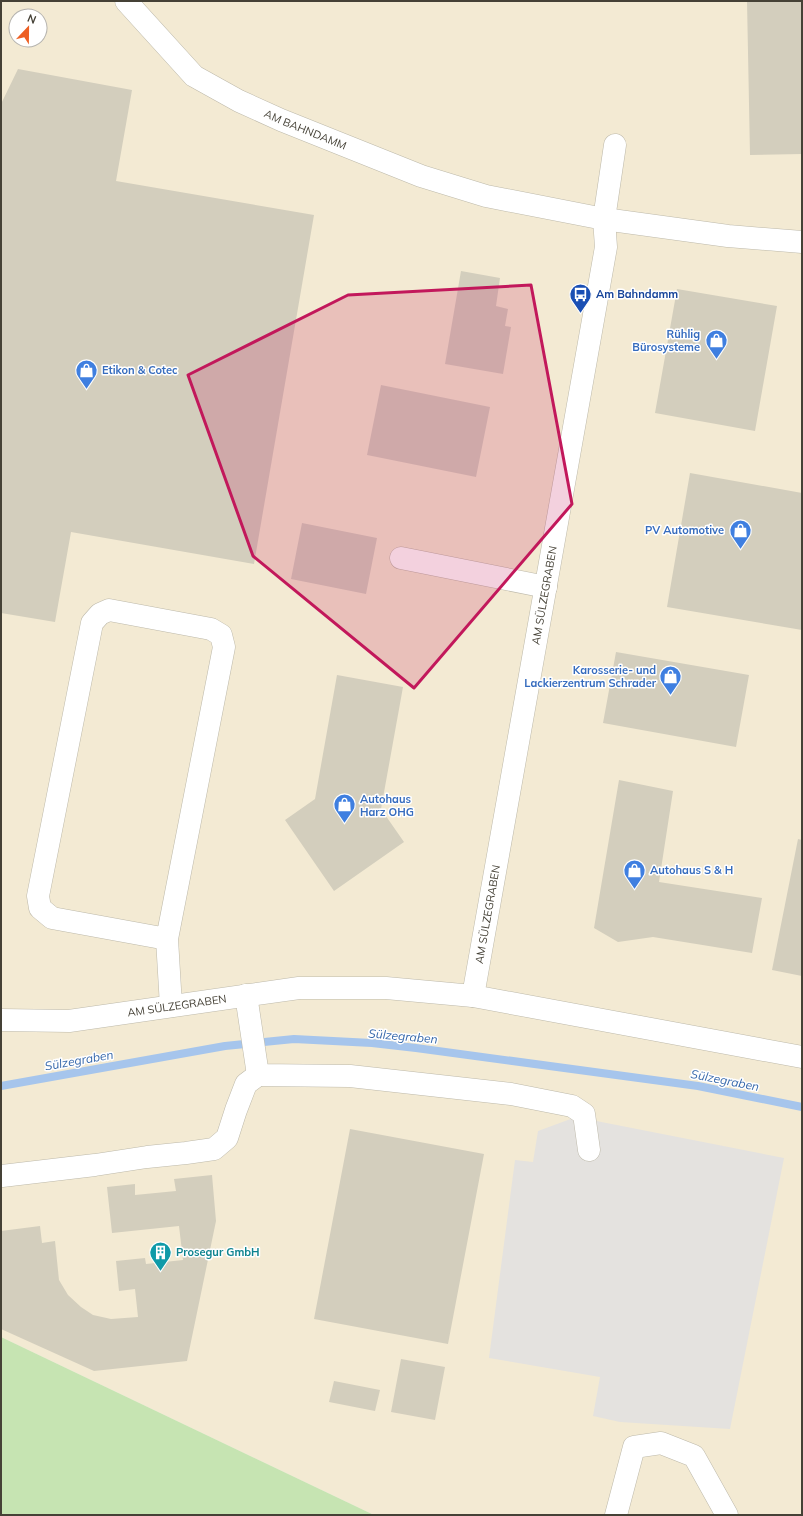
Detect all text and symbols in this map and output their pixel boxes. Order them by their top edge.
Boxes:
north arrow [8,8,48,48]
text: N [25,11,38,27]
street label: AM BAHNDAMM [262,106,349,153]
bus stop icon: Am Bahndamm [567,281,593,314]
place label: Am Bahndamm [596,287,678,301]
place label: Rühlig Bürosysteme [632,327,700,354]
shop icon: Rühlig Bürosysteme [703,327,729,360]
shop icon: Etikon & Cotec [73,357,99,390]
place label: Etikon & Cotec [102,363,178,377]
shop icon: PV Automotive [727,517,753,550]
place label: PV Automotive [645,523,724,537]
street label: AM SÜLZEGRABEN [529,545,560,646]
place label: Karosserie- und Lackierzentrum Schrader [524,663,657,690]
shop icon: Karosserie- und Lackierzentrum Schrader [658,663,684,696]
shop icon: Autohaus Harz OHG [332,792,358,825]
place label: Autohaus Harz OHG [360,792,414,819]
shop icon: Autohaus S & H [621,857,647,890]
place label: Autohaus S & H [650,863,733,877]
street label: AM SÜLZEGRABEN [472,864,503,965]
street label: AM SÜLZEGRABEN [126,991,227,1020]
water label: Sülzegraben [368,1026,438,1046]
water label: Sülzegraben [44,1047,114,1073]
water label: Sülzegraben [690,1066,760,1094]
building icon: Prosegur GmbH [148,1239,174,1272]
place label: Prosegur GmbH [176,1245,260,1259]

